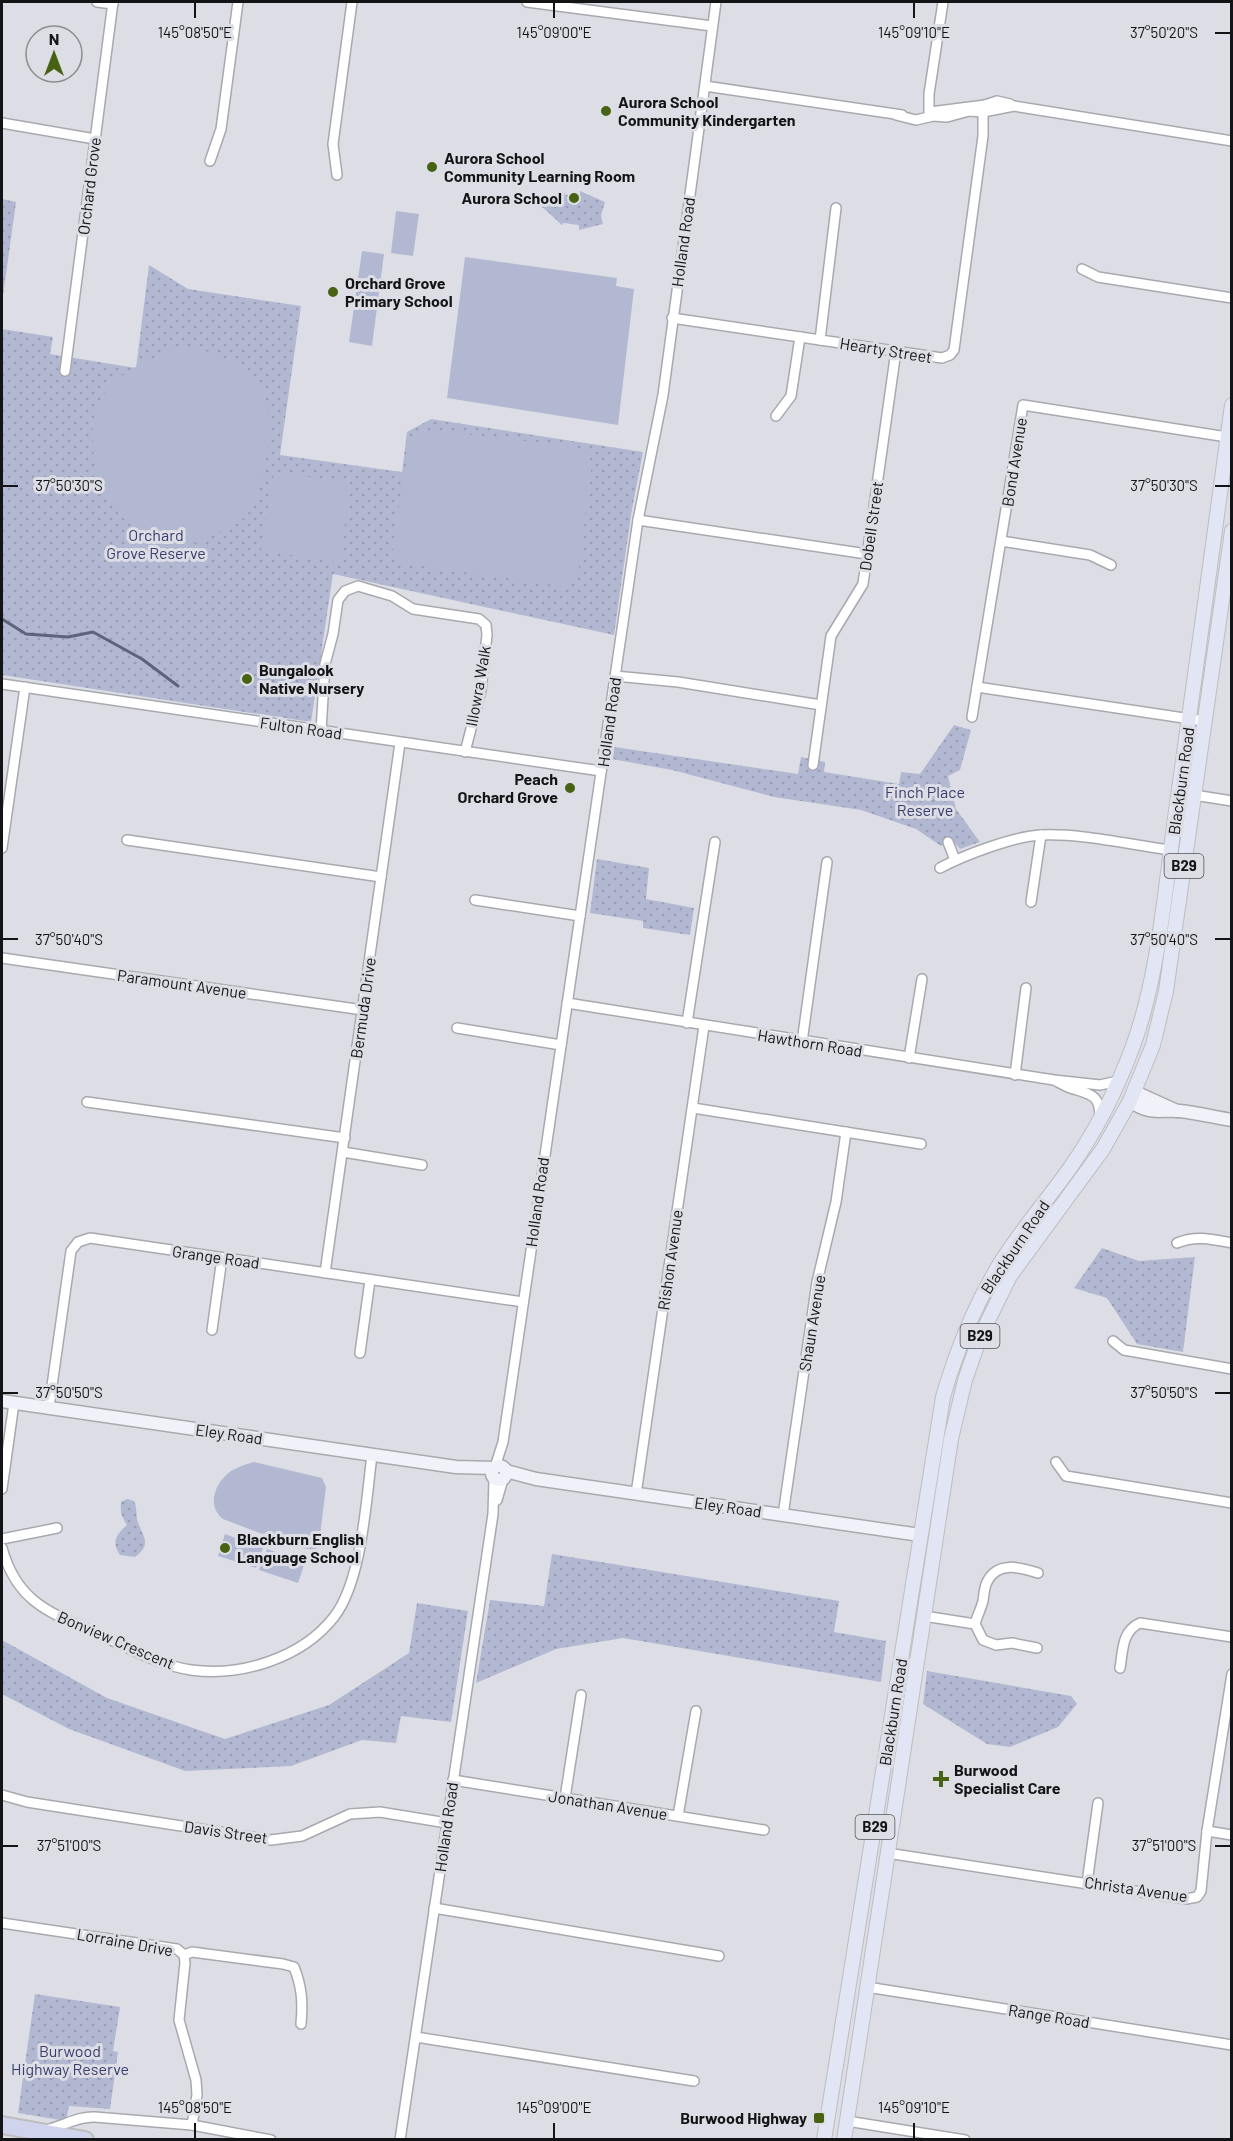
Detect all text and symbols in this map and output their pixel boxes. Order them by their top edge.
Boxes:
text: 145°08'50"E [158,23,232,41]
text: 145°09'00"E [516,23,592,41]
text: 145°09'10"E [878,23,950,41]
text: 37°50'20"S [1130,23,1198,41]
north arrow [24,24,84,84]
text: N [49,29,59,48]
place label: Aurora School Community Kindergarten [618,92,796,129]
marker: Aurora School Community Kindergarten [599,104,613,118]
street label: Orchard Grove [73,136,104,236]
place label: Aurora School Community Learning Room [444,148,635,185]
marker: Aurora School Community Learning Room [425,160,439,174]
place label: Aurora School [461,188,562,207]
marker: Aurora School [567,191,581,205]
street label: Holland Road [667,196,698,288]
place label: Orchard Grove Primary School [345,273,453,310]
marker: Orchard Grove Primary School [326,285,340,299]
street label: Hearty Street [839,333,934,366]
street label: Bond Avenue [997,416,1030,508]
text: 37°50'30"S [35,476,103,494]
text: 37°50'30"S [1130,476,1198,494]
street label: Dobell Street [855,480,886,572]
park label: Orchard Grove Reserve [106,525,206,562]
street label: Illowra Walk [461,644,494,728]
place label: Bungalook Native Nursery [259,660,364,697]
marker: Bungalook Native Nursery [240,672,254,686]
street label: Holland Road [593,676,624,768]
street label: Fulton Road [259,712,343,743]
street label: Blackburn Road [1164,726,1197,836]
place label: Peach Orchard Grove [457,769,558,806]
marker: Peach Orchard Grove [563,781,577,795]
park label: Finch Place Reserve [885,782,965,819]
road number: B29 [1164,854,1204,878]
text: 37°50'40"S [35,930,103,948]
text: 37°50'40"S [1130,930,1198,948]
street label: Bermuda Drive [346,956,379,1060]
street label: Paramount Avenue [116,965,248,1002]
street label: Hawthorn Road [756,1025,864,1060]
street label: Holland Road [521,1156,552,1248]
street label: Blackburn Road [976,1196,1053,1297]
street label: Rishon Avenue [653,1208,686,1312]
street label: Grange Road [171,1241,261,1272]
street label: Shaun Avenue [795,1273,829,1373]
road number: B29 [960,1324,1000,1348]
text: 37°50'50"S [35,1383,103,1401]
text: 37°50'50"S [1130,1383,1198,1401]
street label: Eley Road [194,1419,264,1448]
street label: Eley Road [693,1492,763,1521]
place label: Blackburn English Language School [237,1529,364,1566]
marker: Blackburn English Language School [218,1541,232,1555]
street label: Bonview Crescent [55,1606,177,1673]
street label: Blackburn Road [875,1657,910,1767]
place label: Burwood Specialist Care [954,1760,1061,1797]
marker: Burwood Specialist Care [932,1770,950,1788]
street label: Holland Road [430,1781,461,1873]
street label: Jonathan Avenue [547,1786,669,1823]
road number: B29 [856,1815,894,1839]
street label: Davis Street [183,1816,269,1847]
text: 37°51'00"S [37,1836,101,1854]
text: 37°51'00"S [1132,1836,1196,1854]
street label: Christa Avenue [1083,1872,1189,1905]
street label: Lorraine Drive [75,1924,175,1959]
street label: Range Road [1007,2000,1091,2031]
park label: Burwood Highway Reserve [11,2041,129,2078]
text: 145°08'50"E [158,2098,232,2116]
text: 145°09'00"E [516,2098,592,2116]
text: 145°09'10"E [878,2098,950,2116]
place label: Burwood Highway [680,2108,807,2127]
marker: Burwood Highway [812,2111,826,2125]

